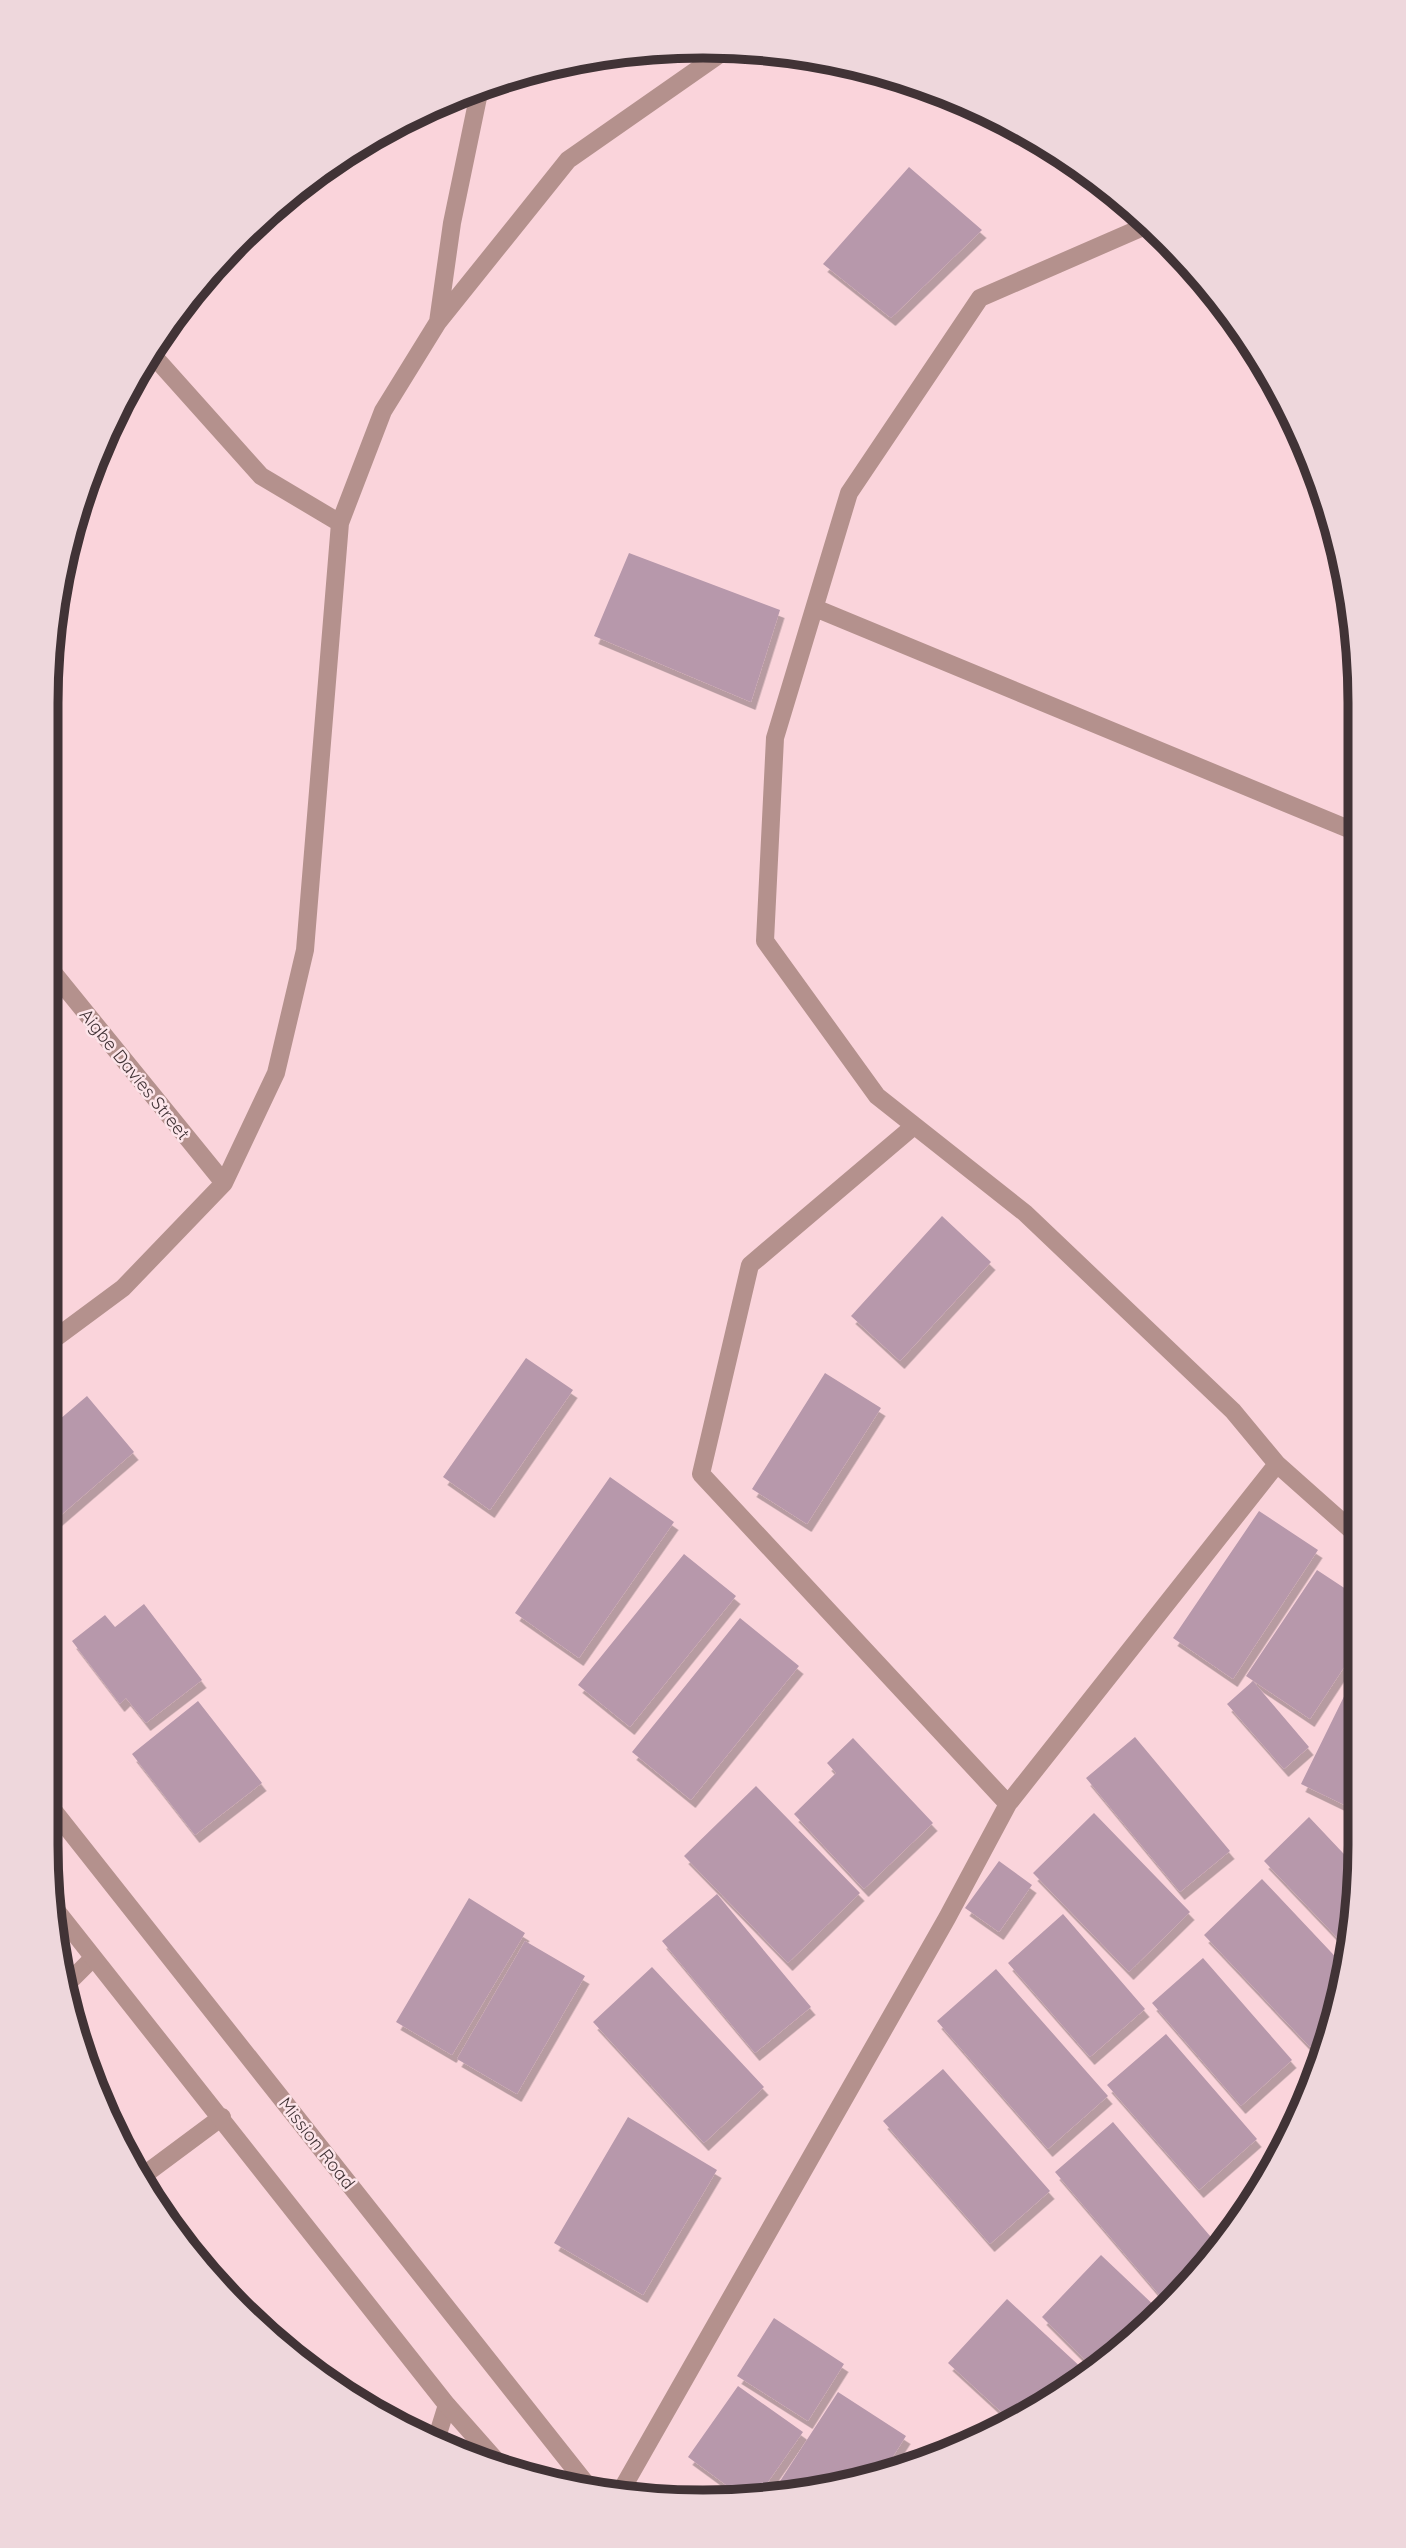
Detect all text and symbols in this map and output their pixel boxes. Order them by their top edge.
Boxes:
street label: Aigbe Davies Street [75,1004,195,1144]
street label: Mission Road [274,2092,360,2194]

